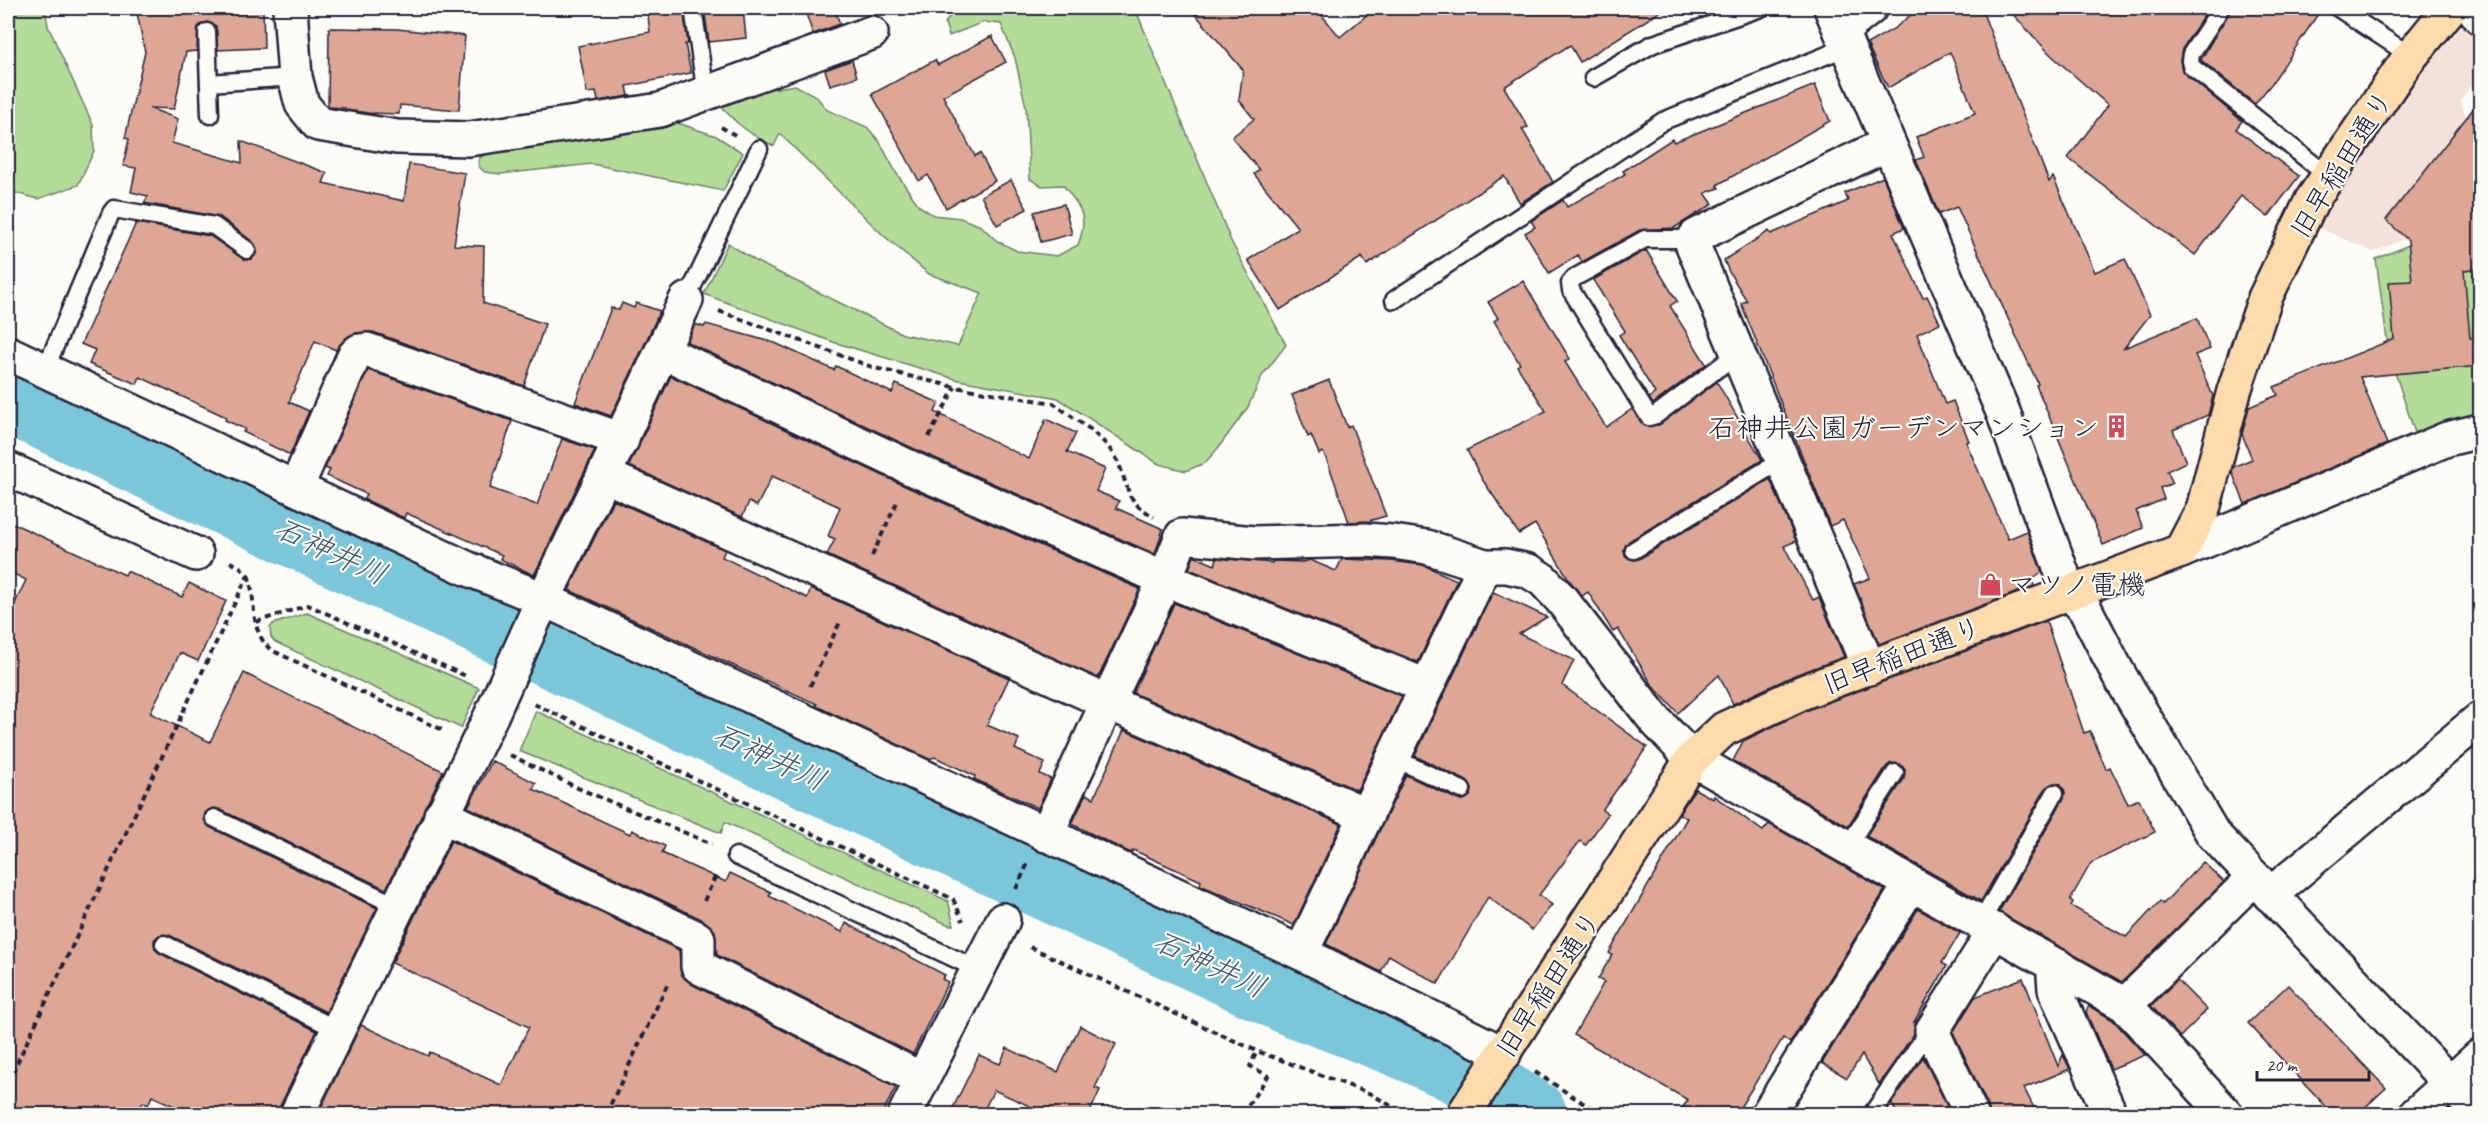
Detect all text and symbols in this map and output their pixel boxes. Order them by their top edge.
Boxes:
street label: 旧早稲田通り [2282,84,2401,245]
place label: 石神井公園ガーデンマンション [1708,410,2099,445]
building icon: 石神井公園ガーデンマンション [2104,414,2130,440]
water label: 石神井川 [269,508,393,594]
place label: マツノ電機 [2008,567,2146,602]
shop icon: マツノ電機 [1977,571,2003,597]
street label: 旧早稲田通り [1817,609,1987,702]
water label: 石神井川 [708,714,832,800]
street label: 旧早稲田通り [1488,904,1609,1064]
water label: 石神井川 [1148,921,1272,1007]
scale bar [2257,1044,2370,1082]
text: 20 m [2266,1054,2299,1076]

